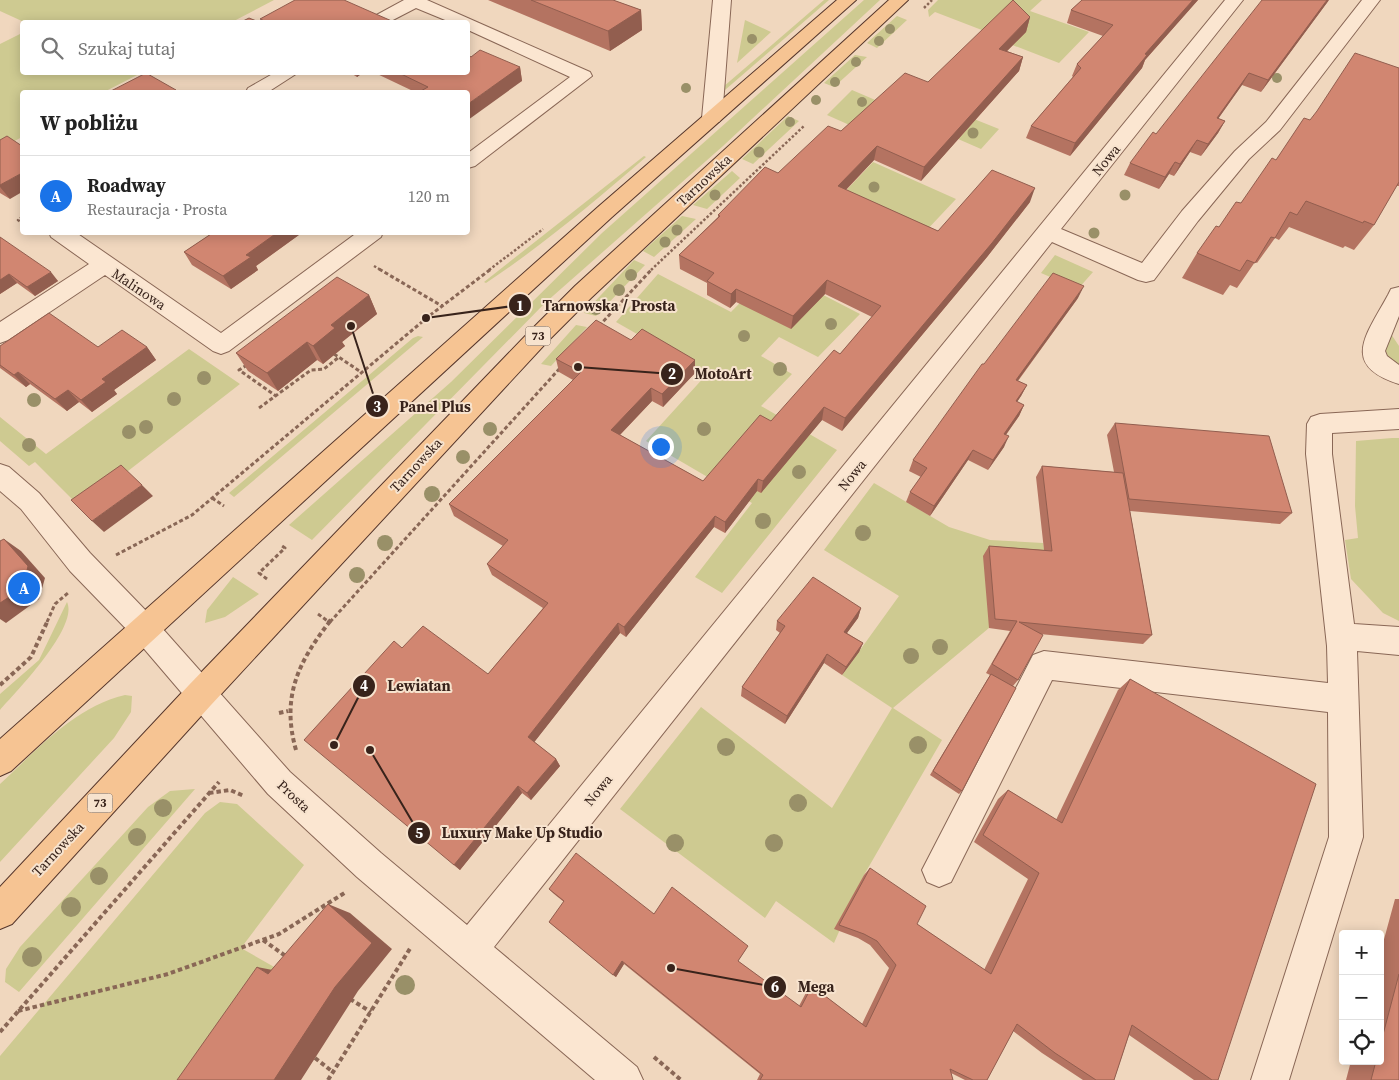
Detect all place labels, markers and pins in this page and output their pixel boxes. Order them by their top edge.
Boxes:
callout: Tarnowska / Prosta [508,290,685,320]
callout: MotoArt [659,359,761,389]
callout: Panel Plus [364,391,481,421]
pin: A [8,569,40,607]
callout: Lewiatan [352,671,460,701]
callout: Luxury Make Up Studio [407,818,613,848]
callout: Mega [763,972,845,1002]

